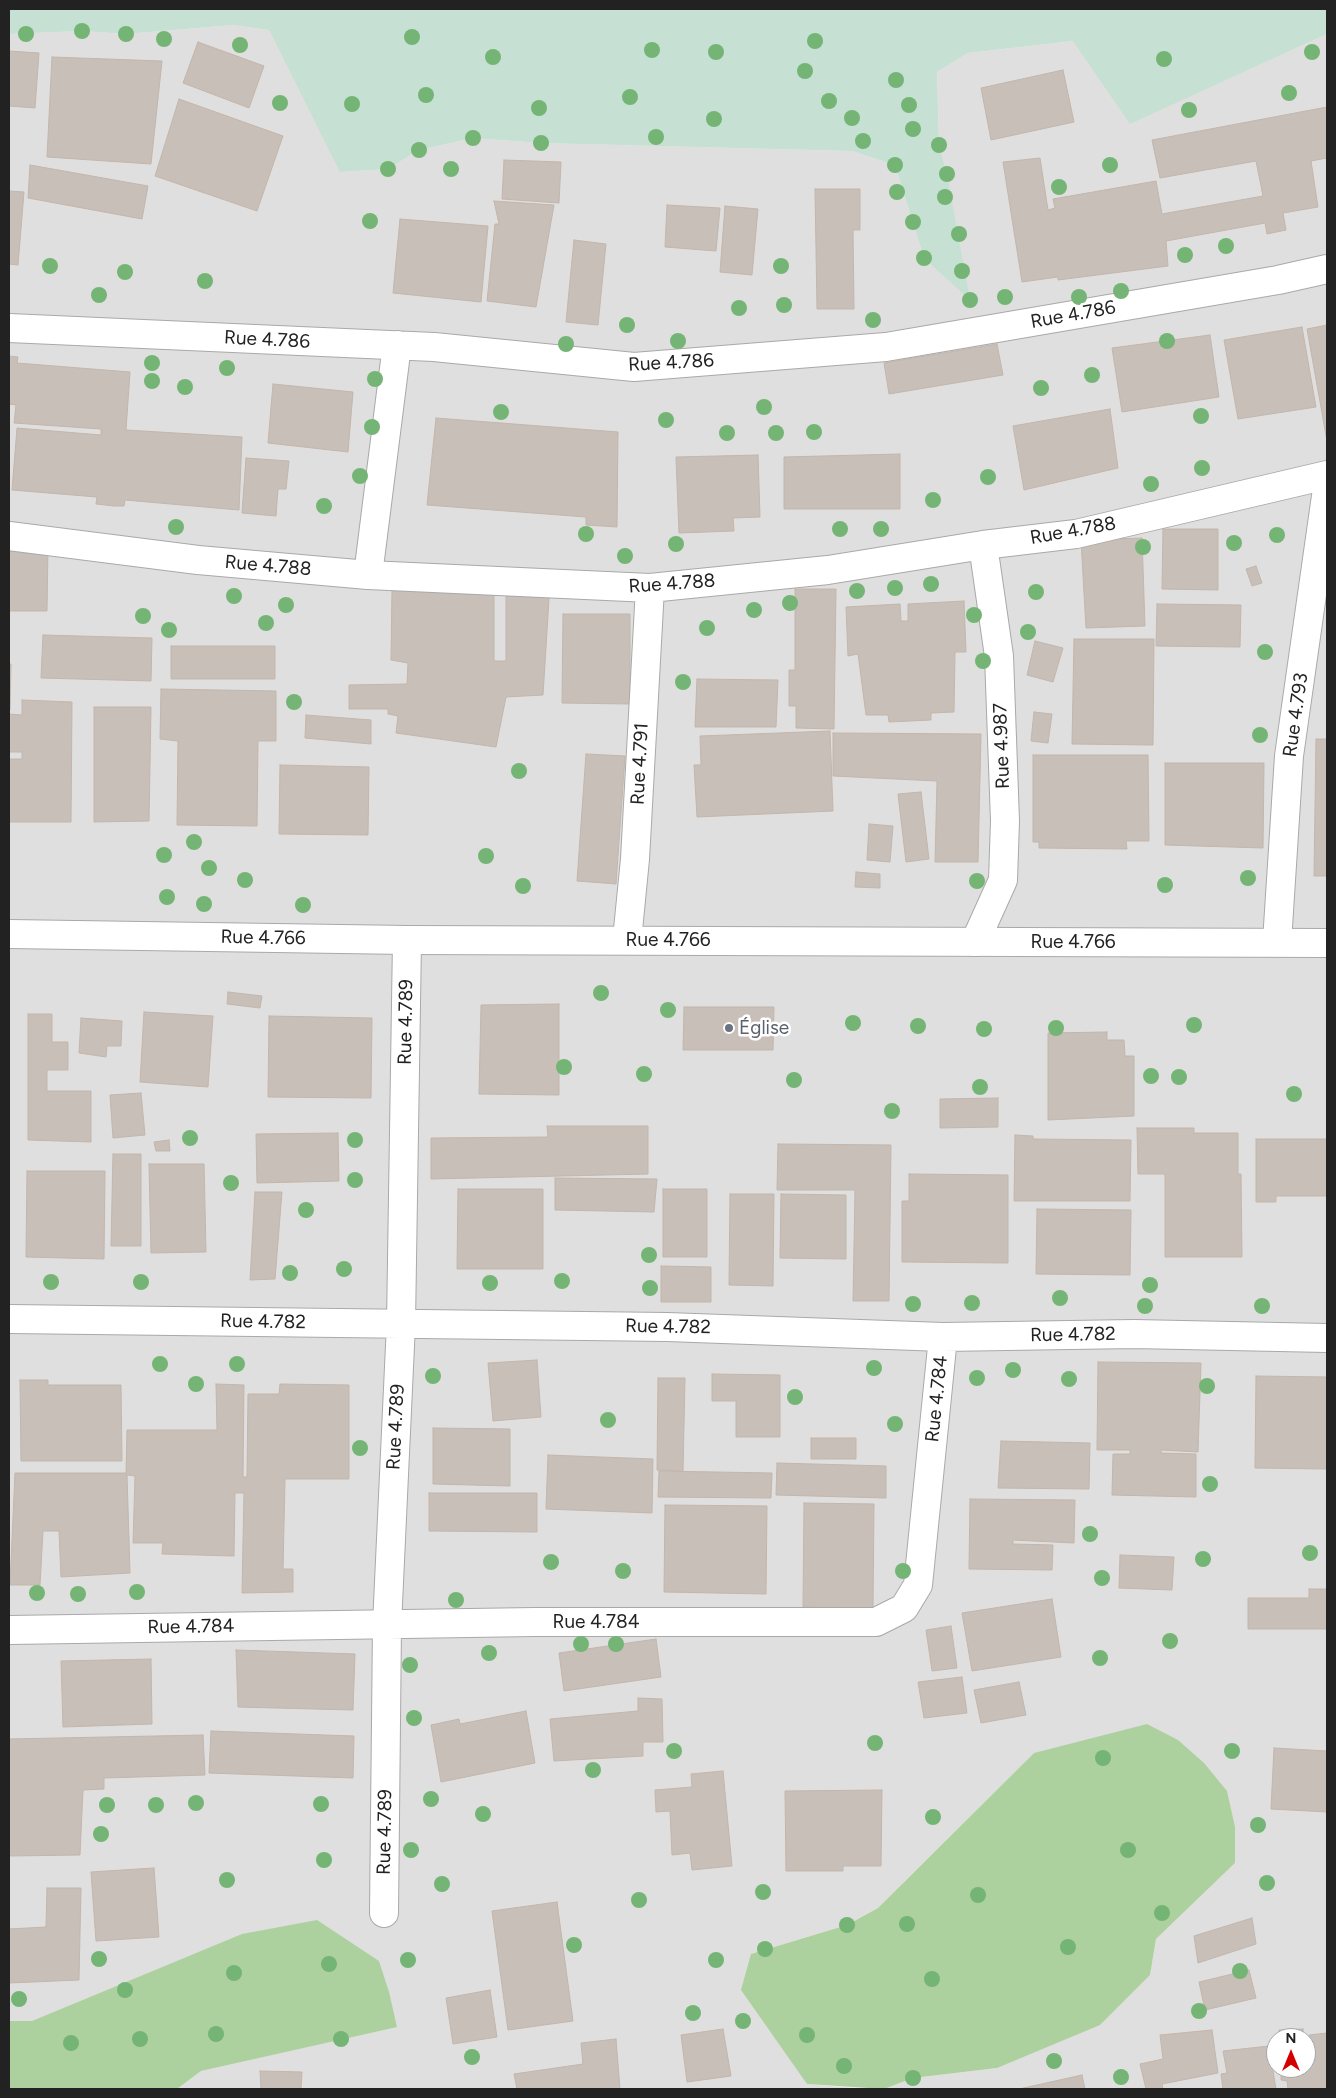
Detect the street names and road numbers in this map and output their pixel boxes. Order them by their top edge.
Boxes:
street label: Rue 4.786 [1029,296,1117,334]
street label: Rue 4.786 [223,326,311,354]
street label: Rue 4.786 [627,349,715,377]
street label: Rue 4.788 [1028,512,1118,550]
street label: Rue 4.788 [224,551,312,581]
street label: Rue 4.788 [628,570,716,598]
street label: Rue 4.793 [1279,672,1313,758]
street label: Rue 4.987 [989,703,1015,789]
street label: Rue 4.791 [626,722,654,806]
street label: Rue 4.766 [220,926,306,950]
street label: Rue 4.766 [625,929,711,951]
street label: Rue 4.766 [1030,931,1116,953]
street label: Rue 4.789 [394,979,418,1065]
street label: Rue 4.782 [220,1310,306,1334]
street label: Rue 4.782 [625,1315,711,1339]
street label: Rue 4.782 [1030,1323,1116,1347]
street label: Rue 4.784 [921,1355,953,1443]
street label: Rue 4.789 [382,1383,410,1471]
street label: Rue 4.784 [553,1611,639,1633]
street label: Rue 4.784 [147,1615,235,1639]
street label: Rue 4.789 [373,1789,397,1875]

